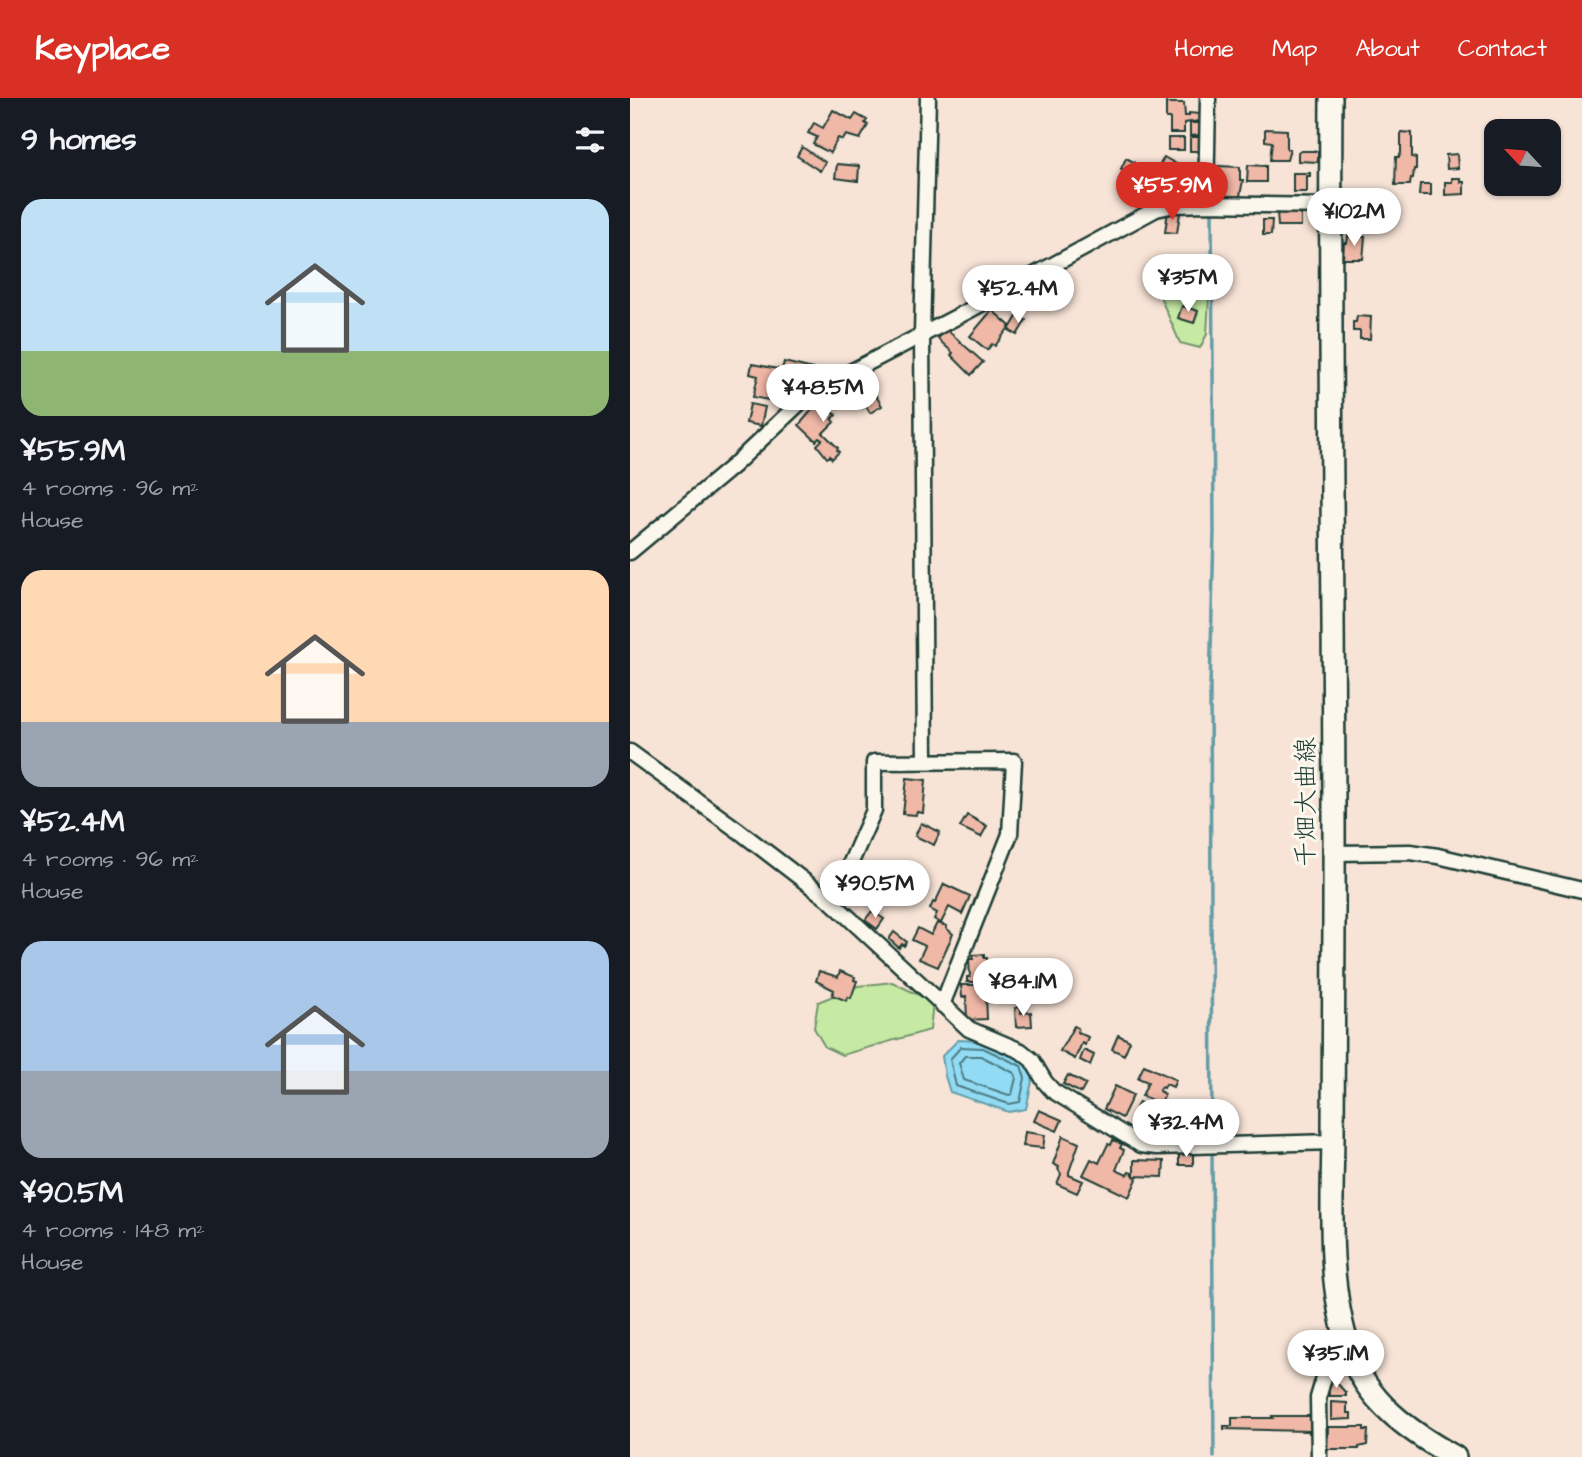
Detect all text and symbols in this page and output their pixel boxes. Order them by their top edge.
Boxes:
text: Keyplace [35,26,170,72]
text: Home [1174,32,1234,66]
text: Map [1272,32,1317,66]
text: About [1355,32,1420,66]
text: Contact [1458,32,1547,66]
text: 9 homes [21,119,136,161]
north arrow [1484,119,1561,196]
map controls [1484,119,1561,196]
icon: filters [571,121,609,159]
pin: ¥55.9M [1115,162,1229,222]
text: ¥55.9M [1132,169,1212,201]
pin: ¥102M [1305,188,1403,248]
text: ¥102M [1323,195,1385,227]
icon: home [252,245,378,371]
pin: ¥35M [1147,254,1229,314]
text: ¥35M [1158,261,1218,293]
pin: ¥52.4M [961,266,1075,325]
text: ¥52.4M [978,272,1058,304]
pin: ¥48.5M [766,364,880,424]
text: ¥48.5M [782,371,864,403]
text: ¥55.9M [21,430,126,472]
text: 4 rooms · 96 m² [21,472,199,504]
text: House [21,504,84,536]
icon: home [252,616,378,742]
street label: 千畑大曲線 [1288,737,1324,867]
text: ¥52.4M [21,801,125,843]
text: 4 rooms · 96 m² [21,843,199,875]
pin: ¥90.5M [818,860,932,920]
text: ¥90.5M [836,867,914,899]
text: House [21,875,84,907]
pin: ¥84.1M [966,958,1080,1018]
text: ¥84.1M [989,965,1057,997]
icon: home [252,987,378,1113]
pin: ¥32.4M [1129,1100,1243,1159]
text: ¥32.4M [1148,1106,1224,1138]
text: ¥90.5M [21,1172,123,1214]
text: 4 rooms · 148 m² [21,1214,205,1246]
text: House [21,1246,84,1278]
pin: ¥35.1M [1279,1330,1393,1390]
text: ¥35.1M [1303,1337,1369,1369]

